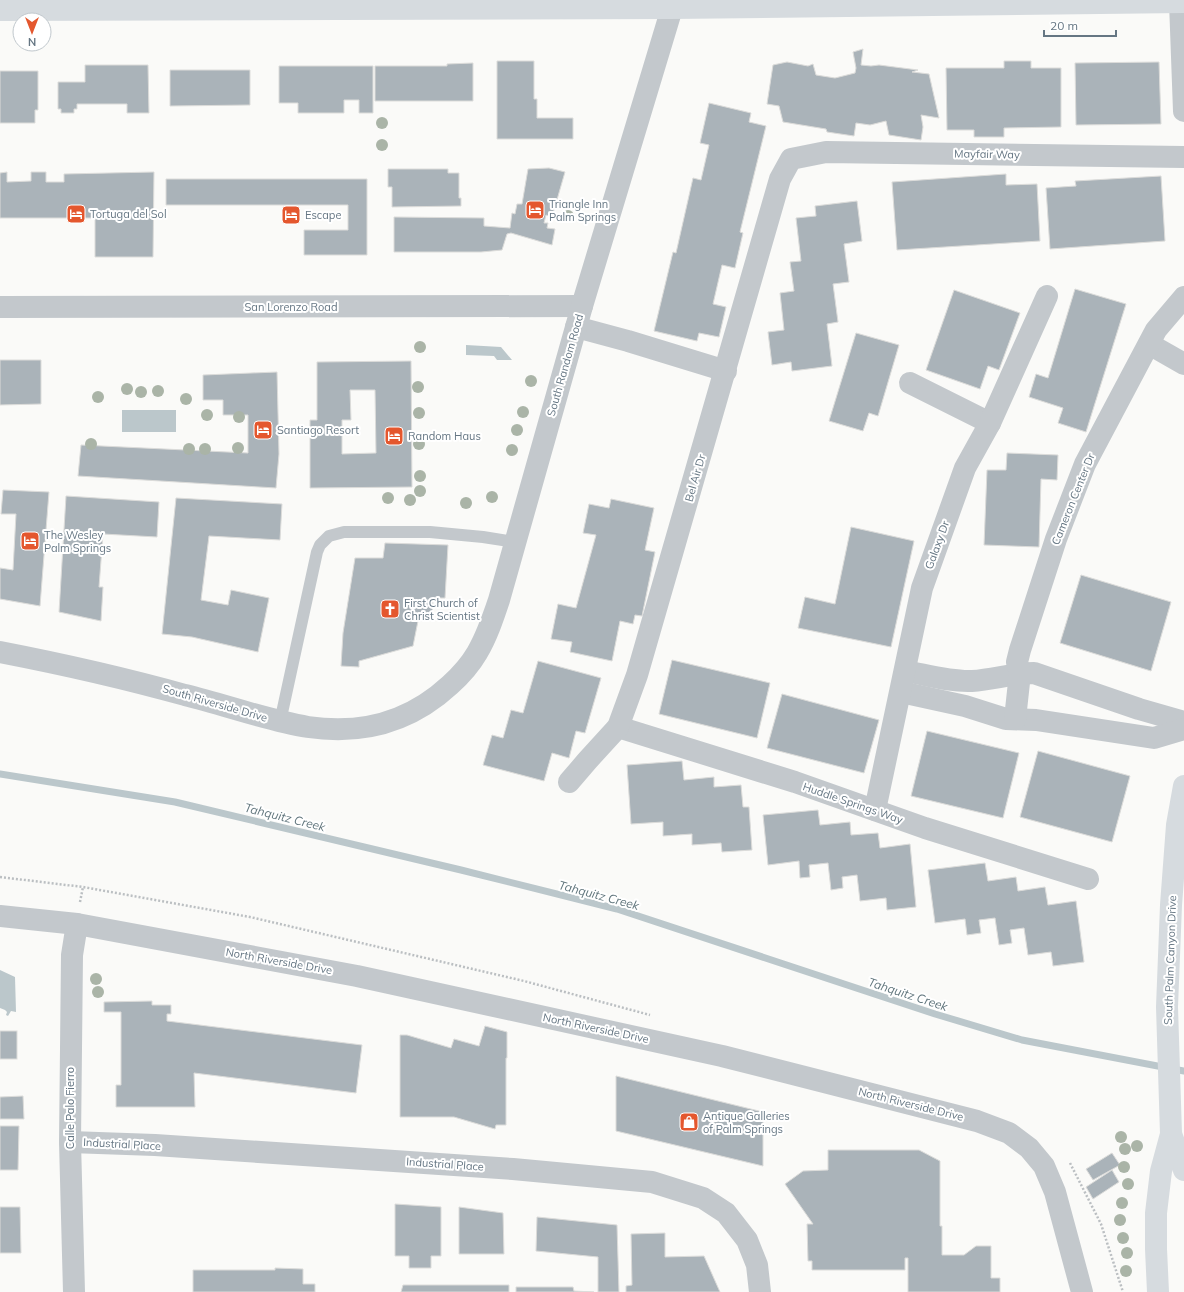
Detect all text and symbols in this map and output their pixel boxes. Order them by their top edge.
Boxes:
north arrow [12,12,52,52]
scale bar [1044,12,1116,38]
text: 20 m [1050,18,1078,33]
text: N [28,35,36,49]
street label: Mayfair Way [954,146,1020,162]
place label: Triangle Inn Palm Springs [549,197,616,224]
hotel icon: Triangle Inn Palm Springs [524,199,546,221]
hotel icon: Tortuga del Sol [65,203,87,225]
hotel icon: Escape [280,204,302,226]
place label: Tortuga del Sol [90,207,167,221]
place label: Escape [305,208,341,222]
street label: San Lorenzo Road [244,300,338,314]
street label: South Random Road [544,312,586,418]
hotel icon: Santiago Resort [252,419,274,441]
place label: Santiago Resort [277,423,359,437]
hotel icon: Random Haus [383,425,405,447]
place label: Random Haus [408,429,481,443]
street label: Cameron Center Dr [1048,451,1098,547]
street label: Bel Air Dr [682,453,708,503]
street label: Galaxy Dr [922,519,952,571]
place label: The Wesley Palm Springs [44,528,111,555]
hotel icon: The Wesley Palm Springs [19,530,41,552]
place label: First Church of Christ Scientist [404,596,480,623]
church icon: First Church of Christ Scientist [379,598,401,620]
street label: South Riverside Drive [161,681,269,725]
street label: Huddle Springs Way [801,779,905,827]
water label: Tahquitz Creek [243,800,328,834]
water label: Tahquitz Creek [557,877,642,913]
street label: South Palm Canyon Drive [1161,895,1179,1025]
street label: North Riverside Drive [225,945,333,977]
water label: Tahquitz Creek [866,974,950,1014]
street label: North Riverside Drive [542,1010,650,1046]
street label: Calle Palo Fierro [63,1067,77,1149]
street label: North Riverside Drive [857,1084,965,1124]
place label: Antique Galleries of Palm Springs [703,1109,790,1136]
shop icon: Antique Galleries of Palm Springs [678,1111,700,1133]
street label: Industrial Place [83,1135,161,1153]
street label: Industrial Place [406,1154,484,1174]

